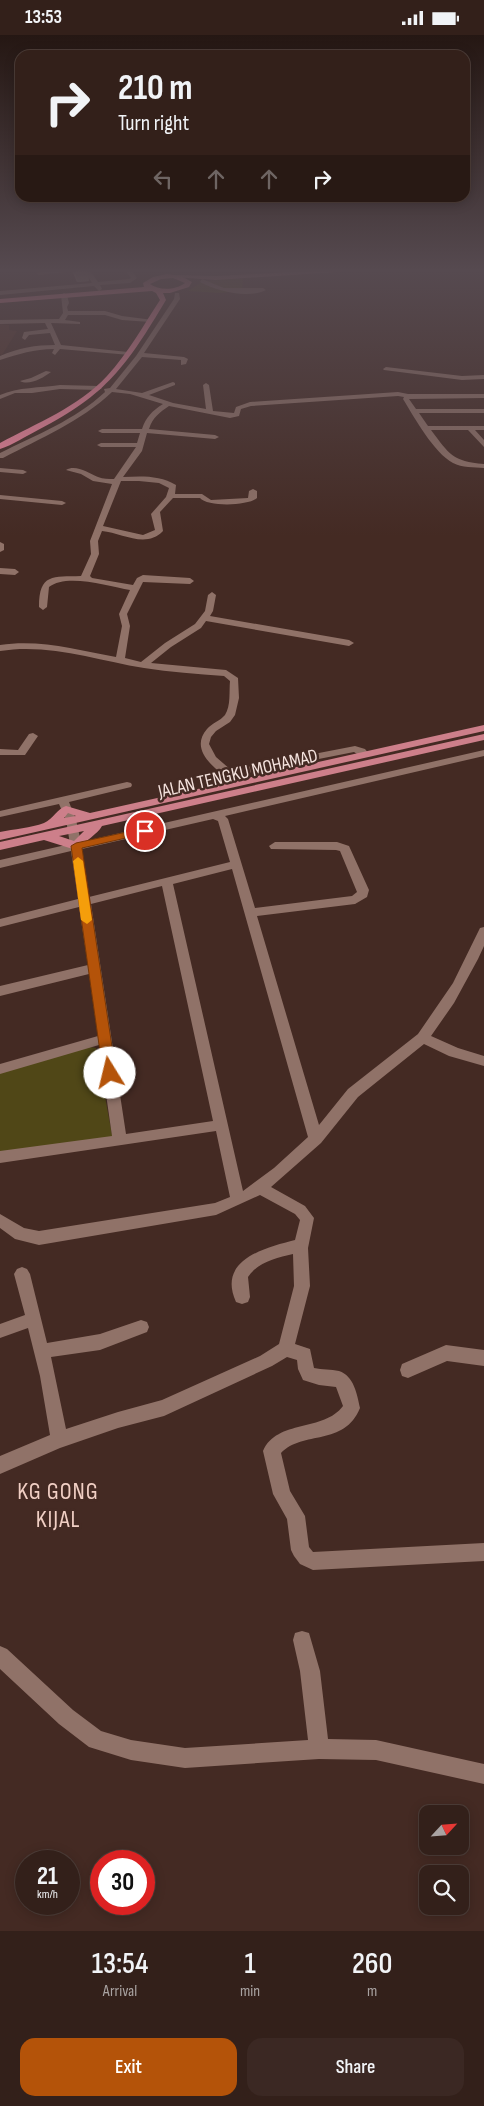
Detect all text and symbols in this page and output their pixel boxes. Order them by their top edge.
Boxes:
text: 13:53 [25,6,62,29]
text: 210 m [118,67,192,110]
icon: right [35,70,100,135]
text: Turn right [118,110,189,137]
icon: left [149,165,177,193]
icon: ahead [202,165,230,193]
icon: ahead [255,165,283,193]
icon: right [308,165,336,193]
street label: JALAN TENGKU MOHAMAD [155,744,320,804]
pin [124,810,166,852]
icon: arrive [131,817,159,845]
position arrow [83,1046,135,1098]
district label: KG GONG KIJAL [17,1477,99,1534]
north arrow [419,1805,469,1855]
map controls [419,1805,469,1915]
speed limit sign: 30 [90,1850,155,1915]
text: 21 [37,1861,58,1892]
button: search [419,1865,469,1915]
text: km/h [37,1887,58,1902]
text: 13:54 [92,1946,148,1982]
text: 1 [245,1946,256,1982]
text: 260 [352,1946,392,1982]
text: Arrival [103,1982,137,2001]
text: min [240,1982,260,2001]
text: m [367,1982,377,2001]
button: Exit [20,2038,237,2096]
button: Share [247,2038,464,2096]

